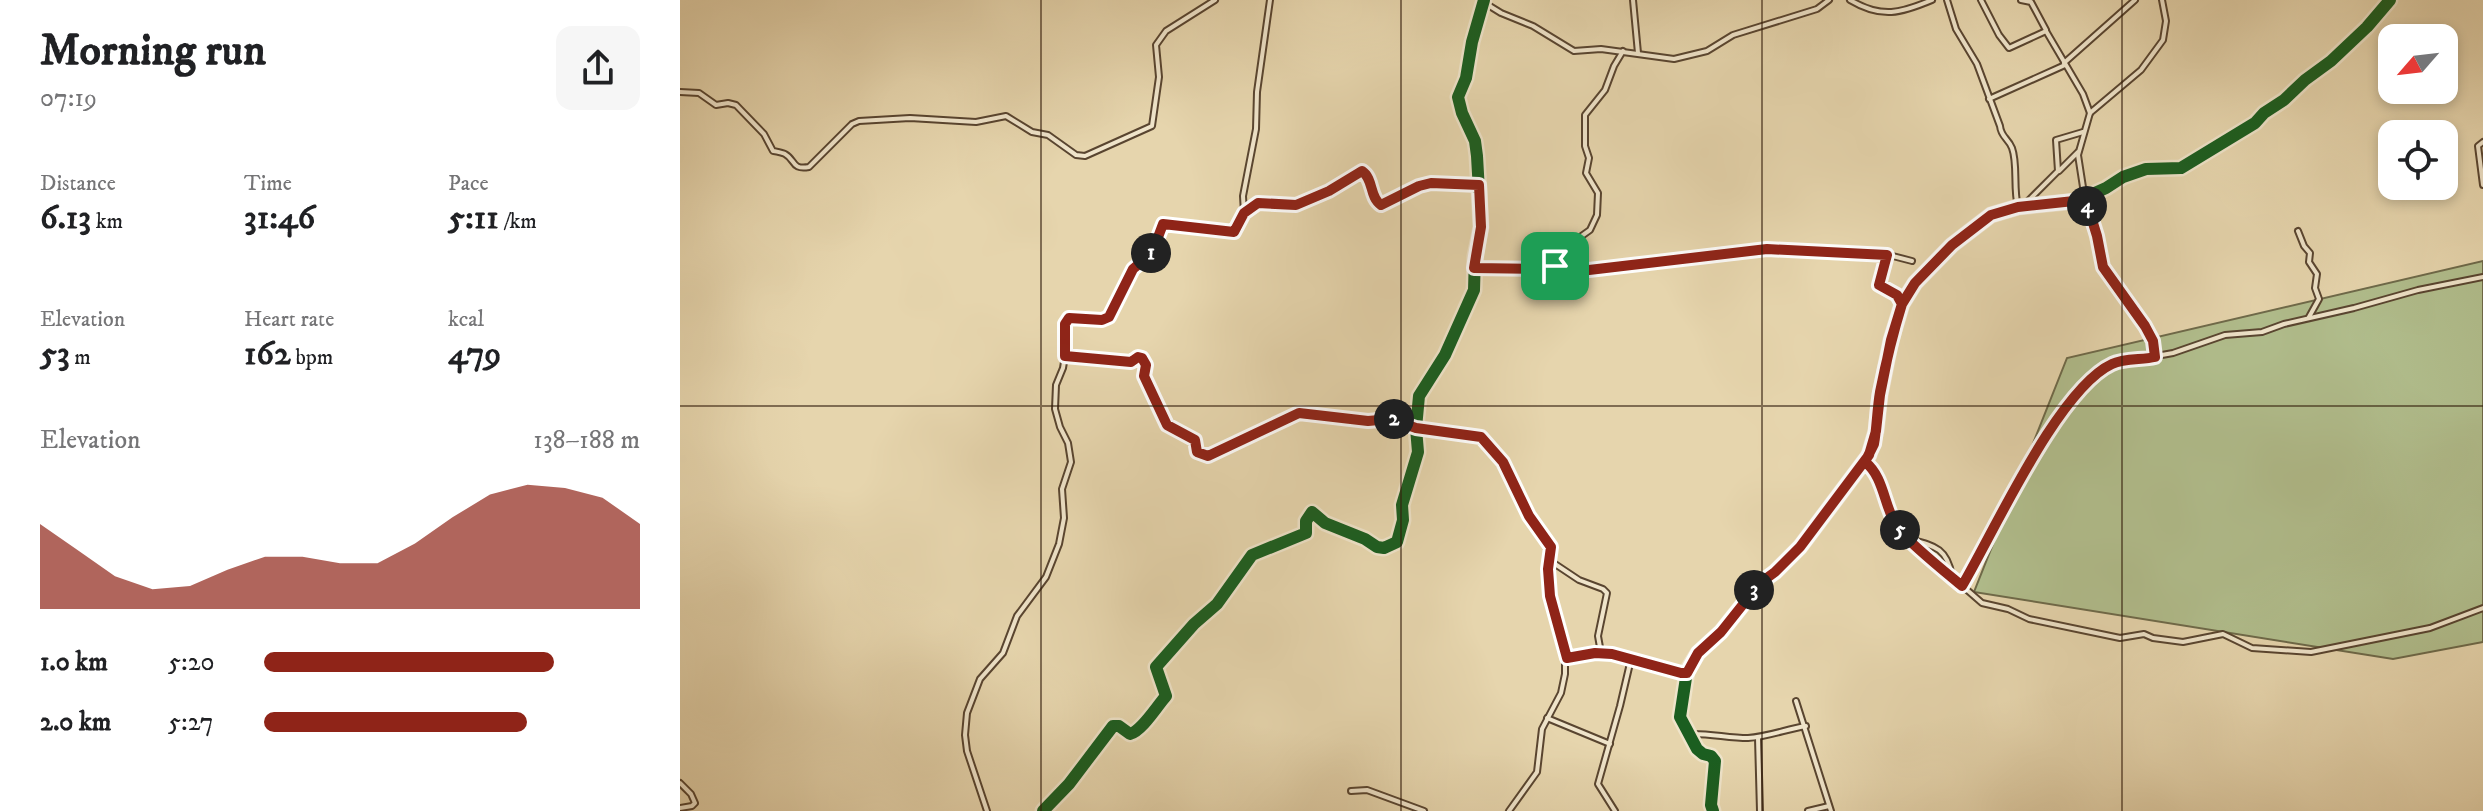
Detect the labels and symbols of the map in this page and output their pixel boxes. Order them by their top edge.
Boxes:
north arrow [2378,24,2458,104]
pin: 4 [2067,186,2107,226]
pin [1521,232,1589,300]
pin: 1 [1131,233,1171,273]
pin: 2 [1374,399,1414,439]
pin: 5 [1880,510,1920,550]
pin: 3 [1734,570,1774,610]

